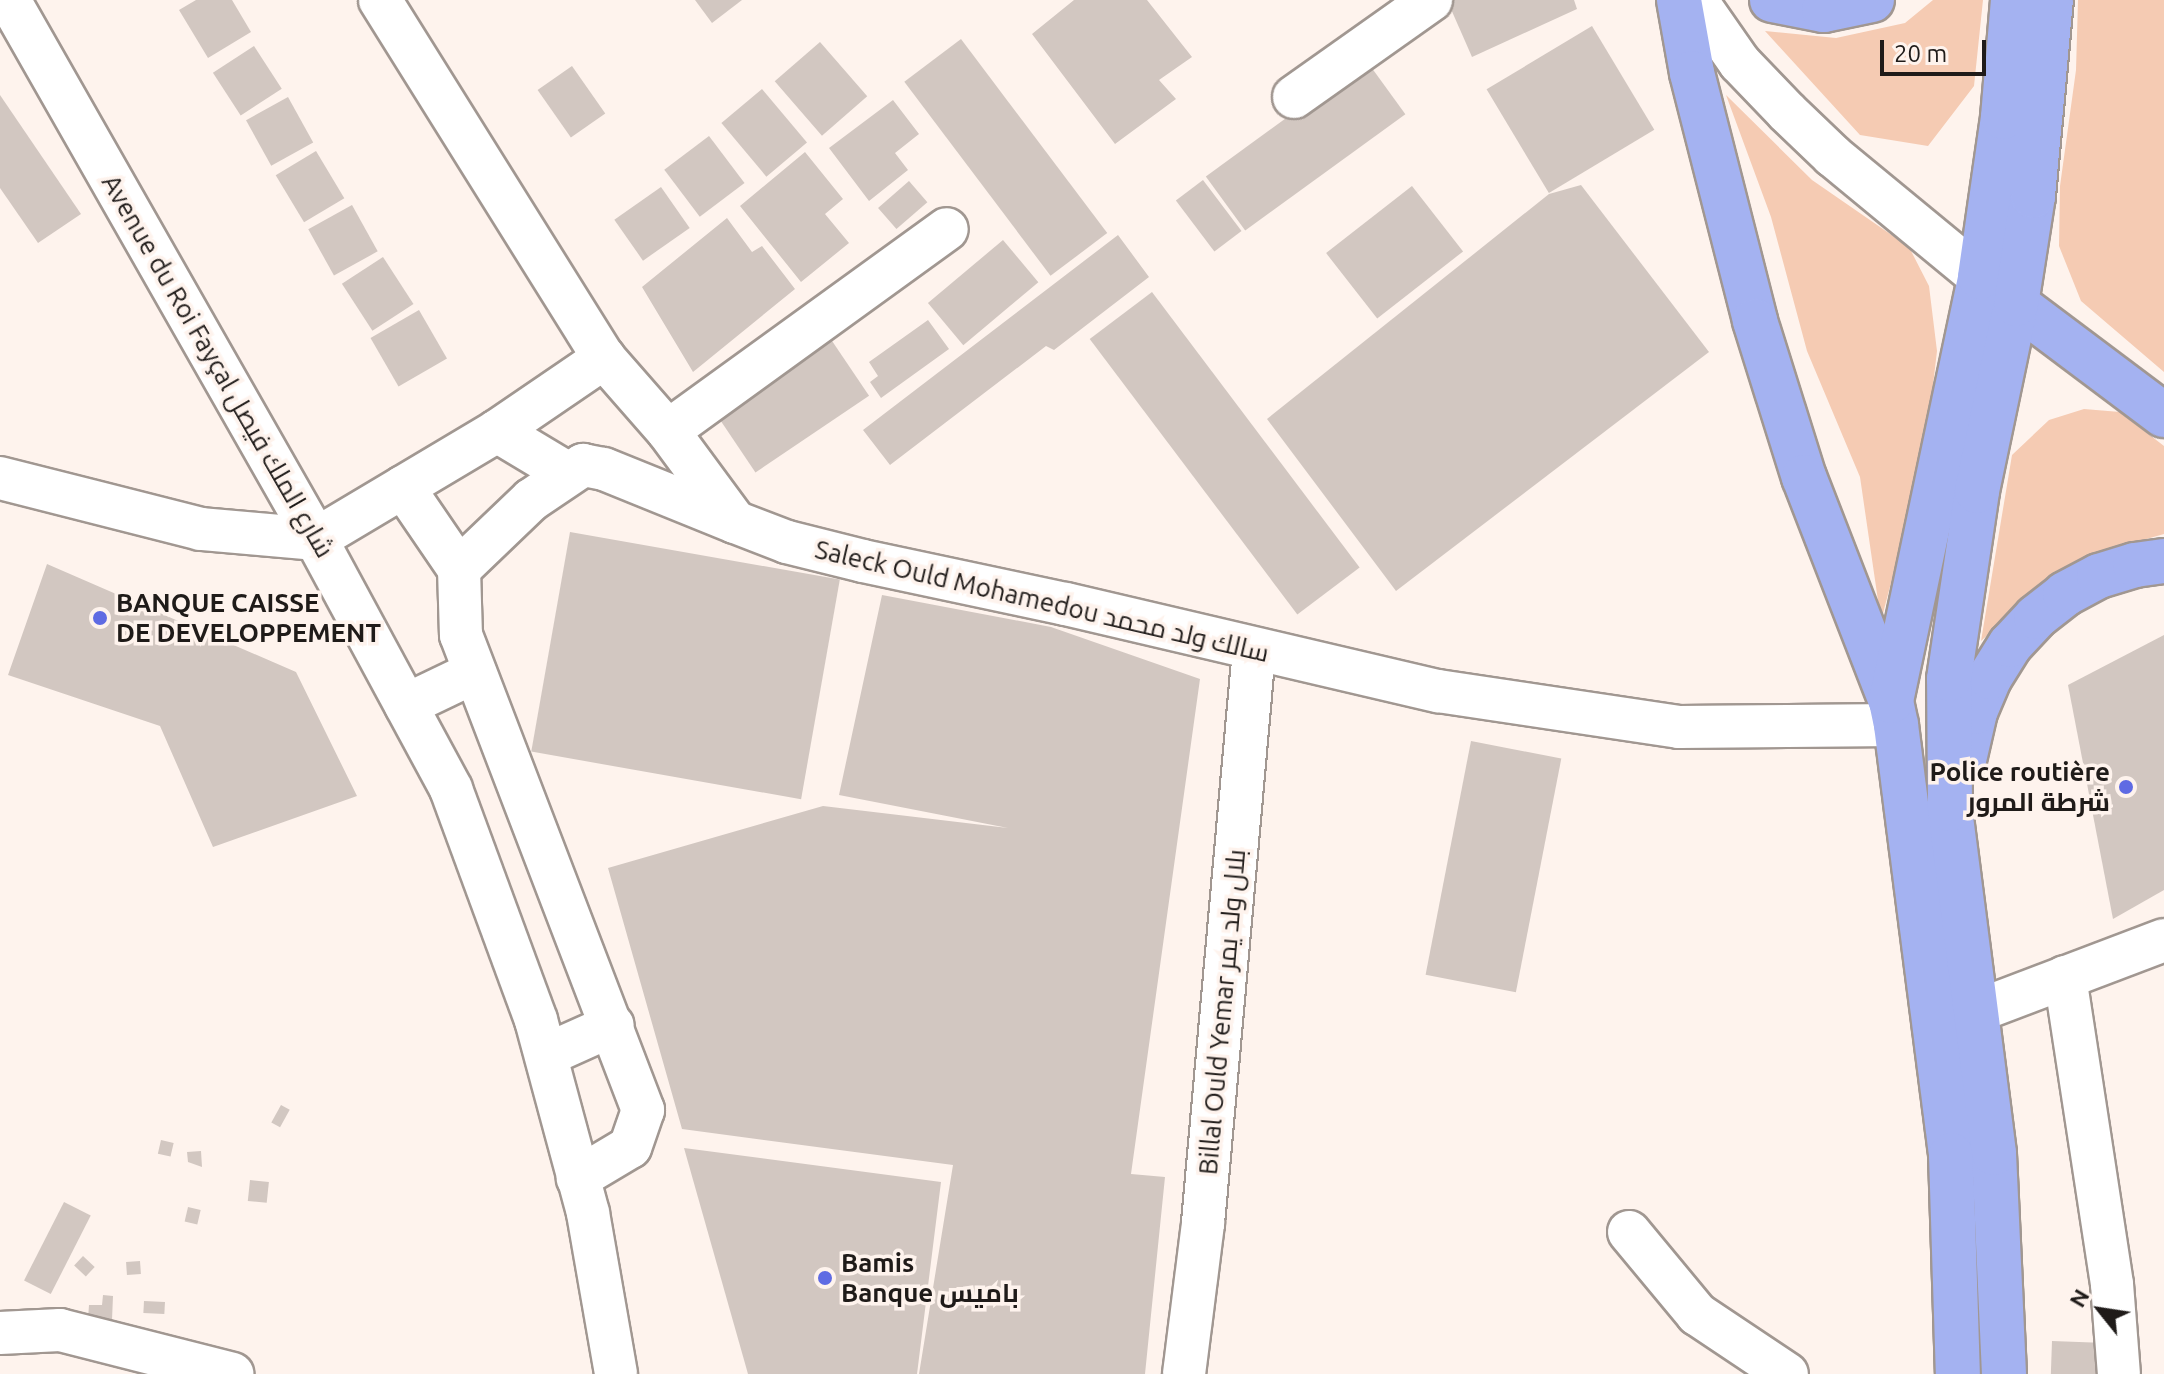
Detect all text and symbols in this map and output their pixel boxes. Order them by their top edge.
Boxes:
scale bar [1884,24,1990,74]
text: 20 m [1894,40,1947,67]
street label: Avenue du Roi Fayçal شارع الملك فيصل [95,169,341,563]
street label: Saleck Ould Mohamedou سالك ولد محمد [812,534,1272,668]
place label: BANQUE CAISSE DE DEVELOPPEMENT [116,587,381,648]
marker: BANQUE CAISSE DE DEVELOPPEMENT [91,609,109,627]
place label: Police routière شرطة المرور [1930,756,2110,818]
marker: Police routière شرطة المرور [2117,778,2135,796]
street label: Billal Ould Yemar بلال ولد يمر [1192,848,1252,1176]
place label: Bamis Banque باميس [841,1247,1019,1308]
marker: Bamis Banque باميس [816,1269,834,1287]
north arrow [2060,1270,2140,1350]
text: N [2064,1284,2094,1311]

